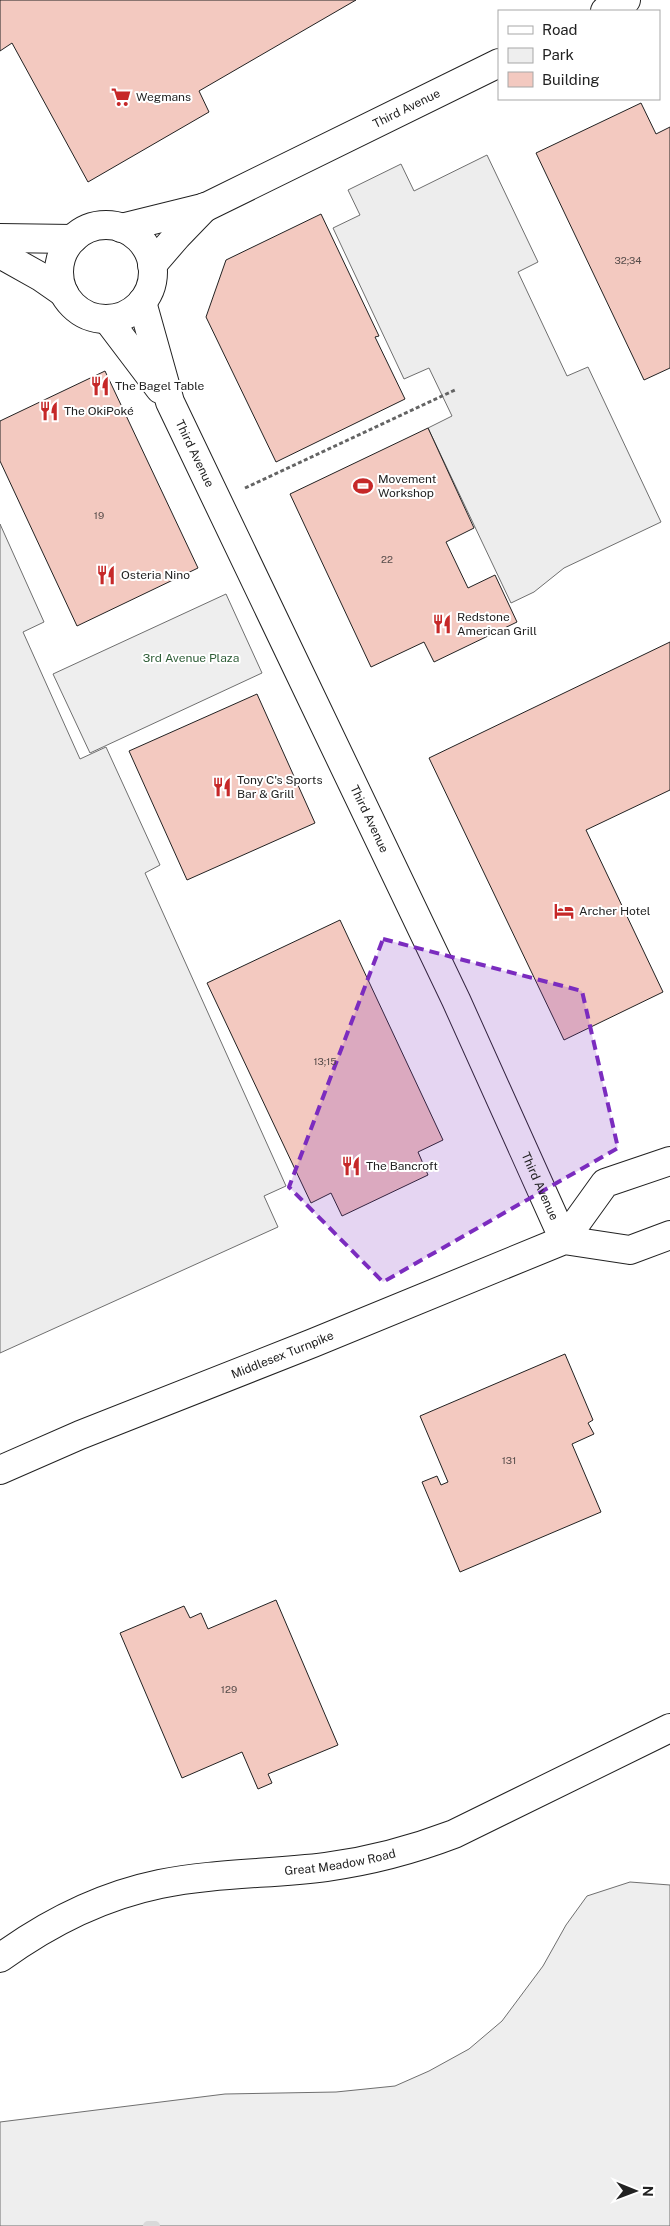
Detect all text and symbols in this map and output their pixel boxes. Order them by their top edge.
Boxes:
legend [498,10,660,100]
text: Road [542,21,578,38]
text: Park [542,46,574,63]
text: Building [542,71,600,88]
supermarket icon: Wegmans [110,86,132,108]
street label: Third Avenue [371,86,443,131]
place label: Wegmans [136,90,191,104]
house number: 32;34 [614,254,642,266]
restaurant icon: The Bagel Table [89,375,111,397]
place label: The Bagel Table [115,379,205,393]
restaurant icon: The OkiPoké [38,400,60,422]
place label: The OkiPoké [64,404,134,418]
street label: Third Avenue [173,418,217,490]
place label: Movement Workshop [378,472,437,500]
sports icon: Movement Workshop [352,475,374,497]
house number: 19 [94,509,104,521]
house number: 22 [381,553,393,565]
restaurant icon: Osteria Nino [95,564,117,586]
place label: Osteria Nino [121,568,190,582]
place label: Redstone American Grill [457,610,537,638]
restaurant icon: Redstone American Grill [431,613,453,635]
park label: 3rd Avenue Plaza [143,651,239,665]
place label: Tony C's Sports Bar & Grill [237,773,323,801]
restaurant icon: Tony C's Sports Bar & Grill [211,776,233,798]
street label: Third Avenue [347,783,392,855]
hotel icon: Archer Hotel [553,900,575,922]
place label: Archer Hotel [579,904,651,918]
house number: 13;15 [313,1055,337,1067]
street label: Third Avenue [518,1150,561,1223]
restaurant icon: The Bancroft [340,1155,362,1177]
place label: The Bancroft [366,1159,438,1173]
street label: Middlesex Turnpike [229,1328,336,1382]
house number: 131 [502,1454,516,1466]
house number: 129 [221,1683,237,1695]
street label: Great Meadow Road [284,1846,397,1878]
north arrow [610,2166,660,2216]
text: N [640,2186,656,2197]

